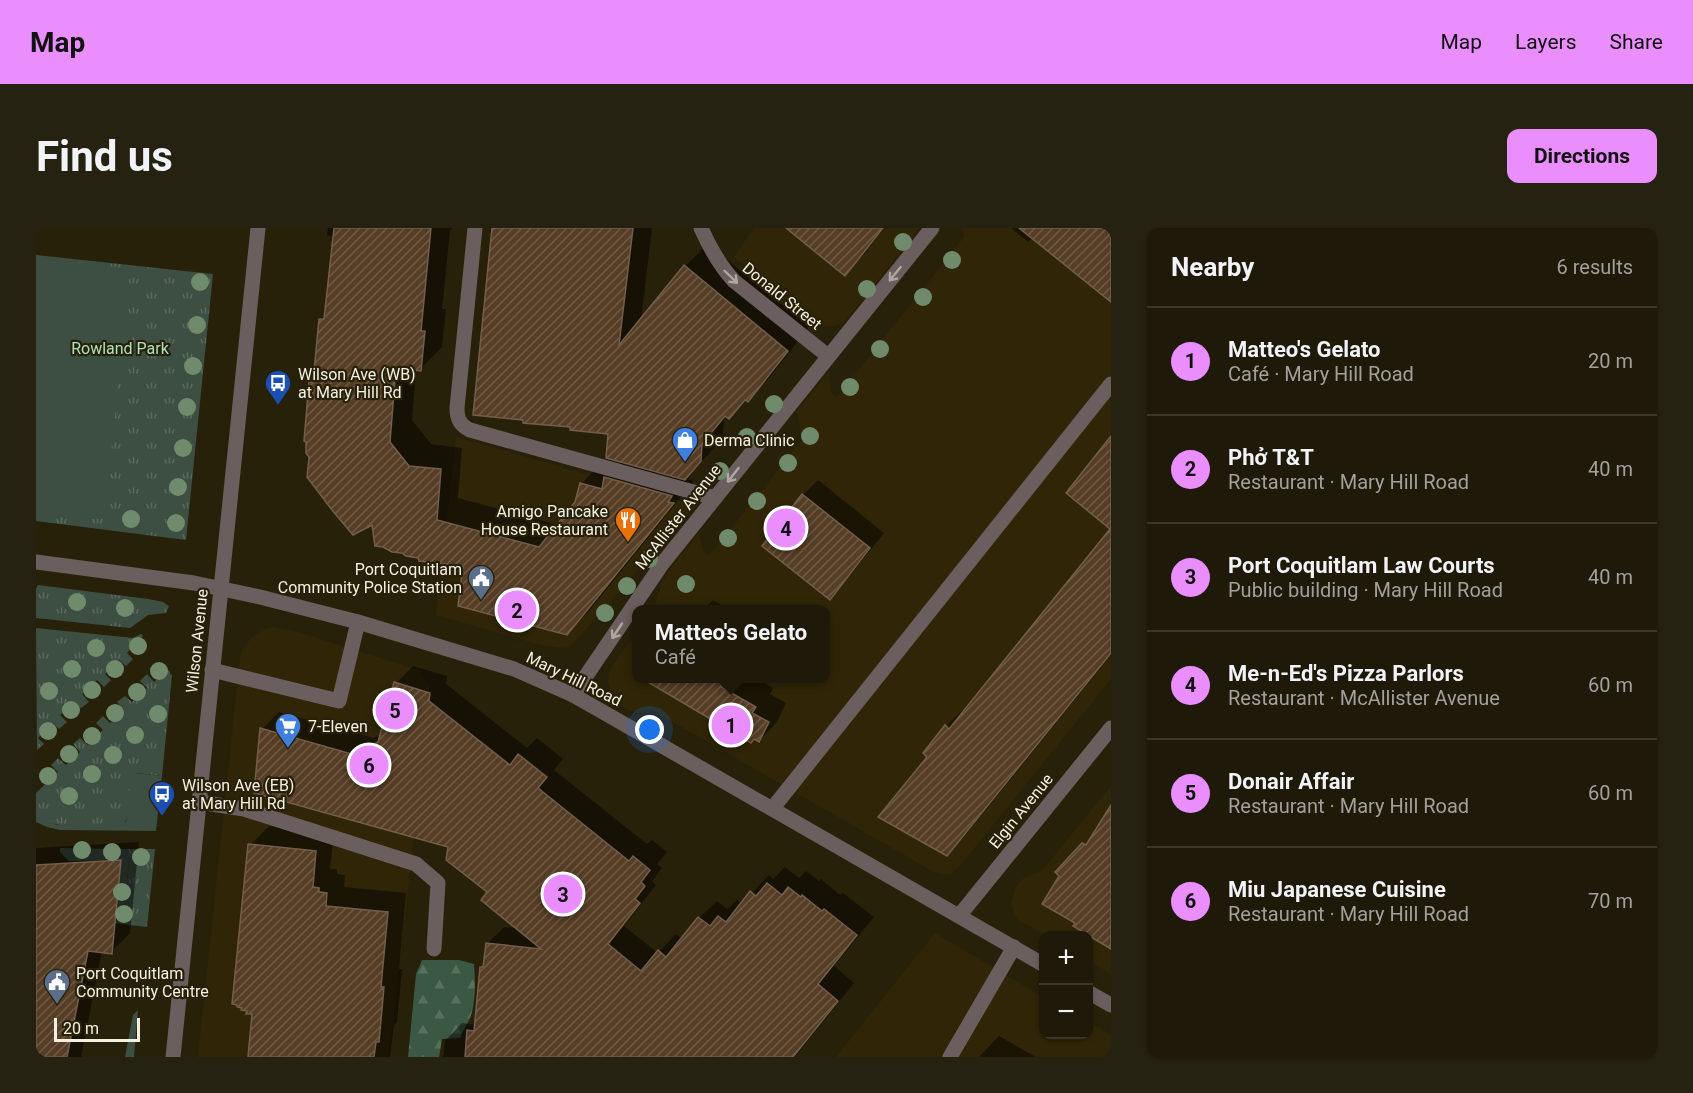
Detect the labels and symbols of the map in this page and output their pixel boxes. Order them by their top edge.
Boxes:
street label: Donald Street [739,258,825,334]
one-way arrow [889,265,902,281]
one-way arrow [724,270,739,285]
park label: Rowland Park [71,339,170,358]
place label: Wilson Ave (WB) at Mary Hill Rd [298,365,416,402]
bus stop icon: Wilson Ave (WB) at Mary Hill Rd [263,368,293,406]
shop icon: Derma Clinic [670,425,700,463]
place label: Derma Clinic [704,431,794,450]
street label: McAllister Avenue [631,461,725,573]
one-way arrow [727,466,740,482]
place label: Amigo Pancake House Restaurant [481,502,608,539]
restaurant icon: Amigo Pancake House Restaurant [613,505,643,543]
pin: 4 [766,506,806,550]
place label: Port Coquitlam Community Police Station [278,560,462,597]
public building icon: Port Coquitlam Community Police Station [466,563,496,601]
street label: Wilson Avenue [182,588,212,694]
pin: 2 [498,588,536,632]
one-way arrow [611,622,623,638]
street label: Mary Hill Road [523,648,625,710]
pin: 5 [376,688,414,732]
pin: 1 [712,702,750,748]
supermarket icon: 7-Eleven [273,711,303,749]
your location [635,715,664,744]
place label: 7-Eleven [308,717,368,736]
pin: 6 [350,742,388,788]
street label: Elgin Avenue [985,770,1057,852]
place label: Wilson Ave (EB) at Mary Hill Rd [182,776,294,813]
bus stop icon: Wilson Ave (EB) at Mary Hill Rd [147,779,177,817]
pin: 3 [544,872,582,916]
place label: Port Coquitlam Community Centre [76,964,209,1001]
public building icon: Port Coquitlam Community Centre [42,967,72,1005]
scale bar [54,1015,140,1042]

